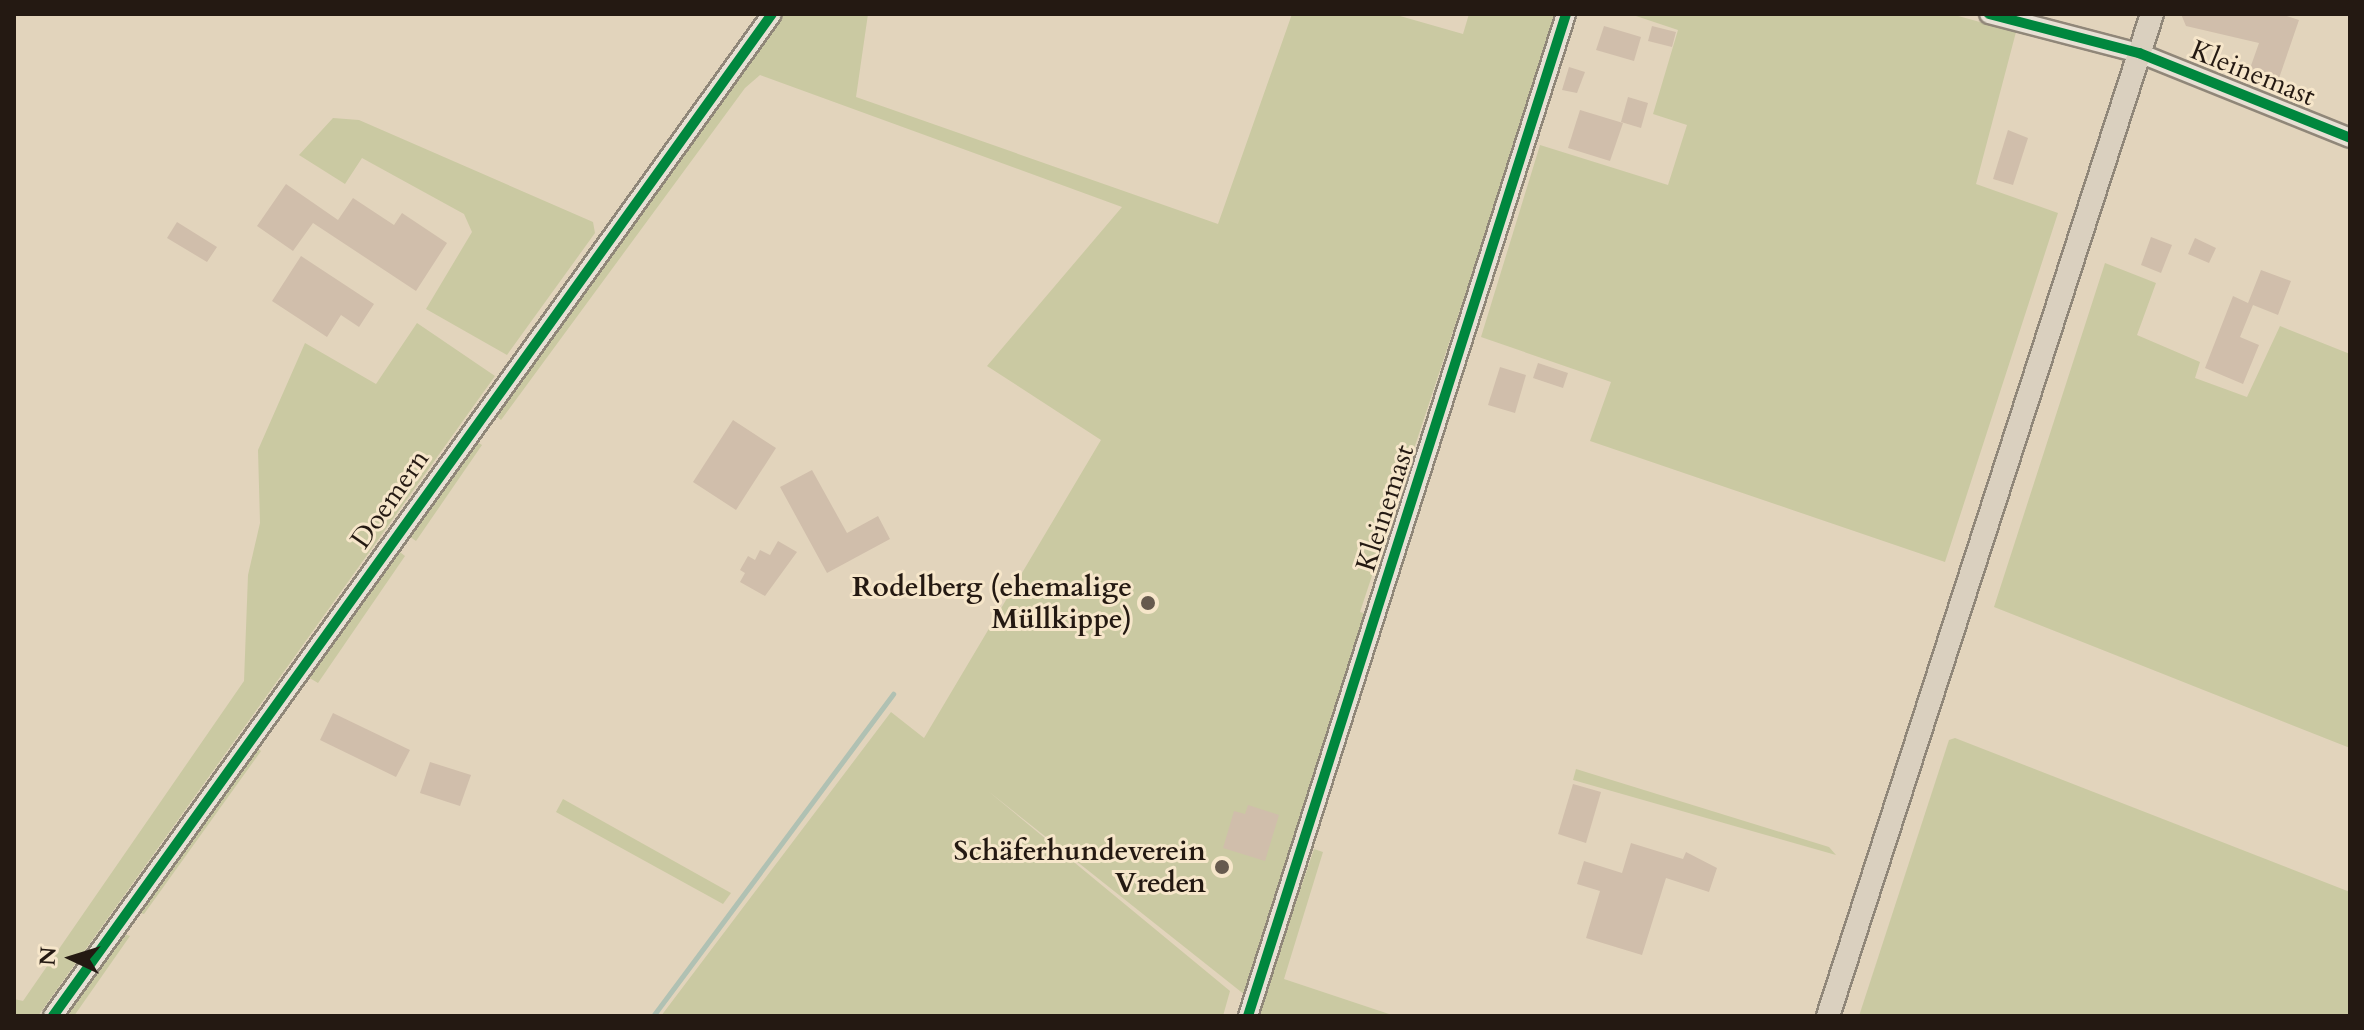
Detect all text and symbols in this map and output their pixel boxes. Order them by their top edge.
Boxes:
street label: Kleinemast [2186,33,2320,113]
street label: Kleinemast [1349,440,1421,576]
street label: Doemern [344,443,436,555]
place label: Rodelberg (ehemalige Müllkippe) [852,570,1132,636]
marker: Rodelberg (ehemalige Müllkippe) [1139,594,1157,612]
place label: Schäferhundeverein Vreden [954,834,1206,900]
marker: Schäferhundeverein Vreden [1213,858,1231,876]
north arrow [32,918,112,998]
text: N [32,946,64,967]

